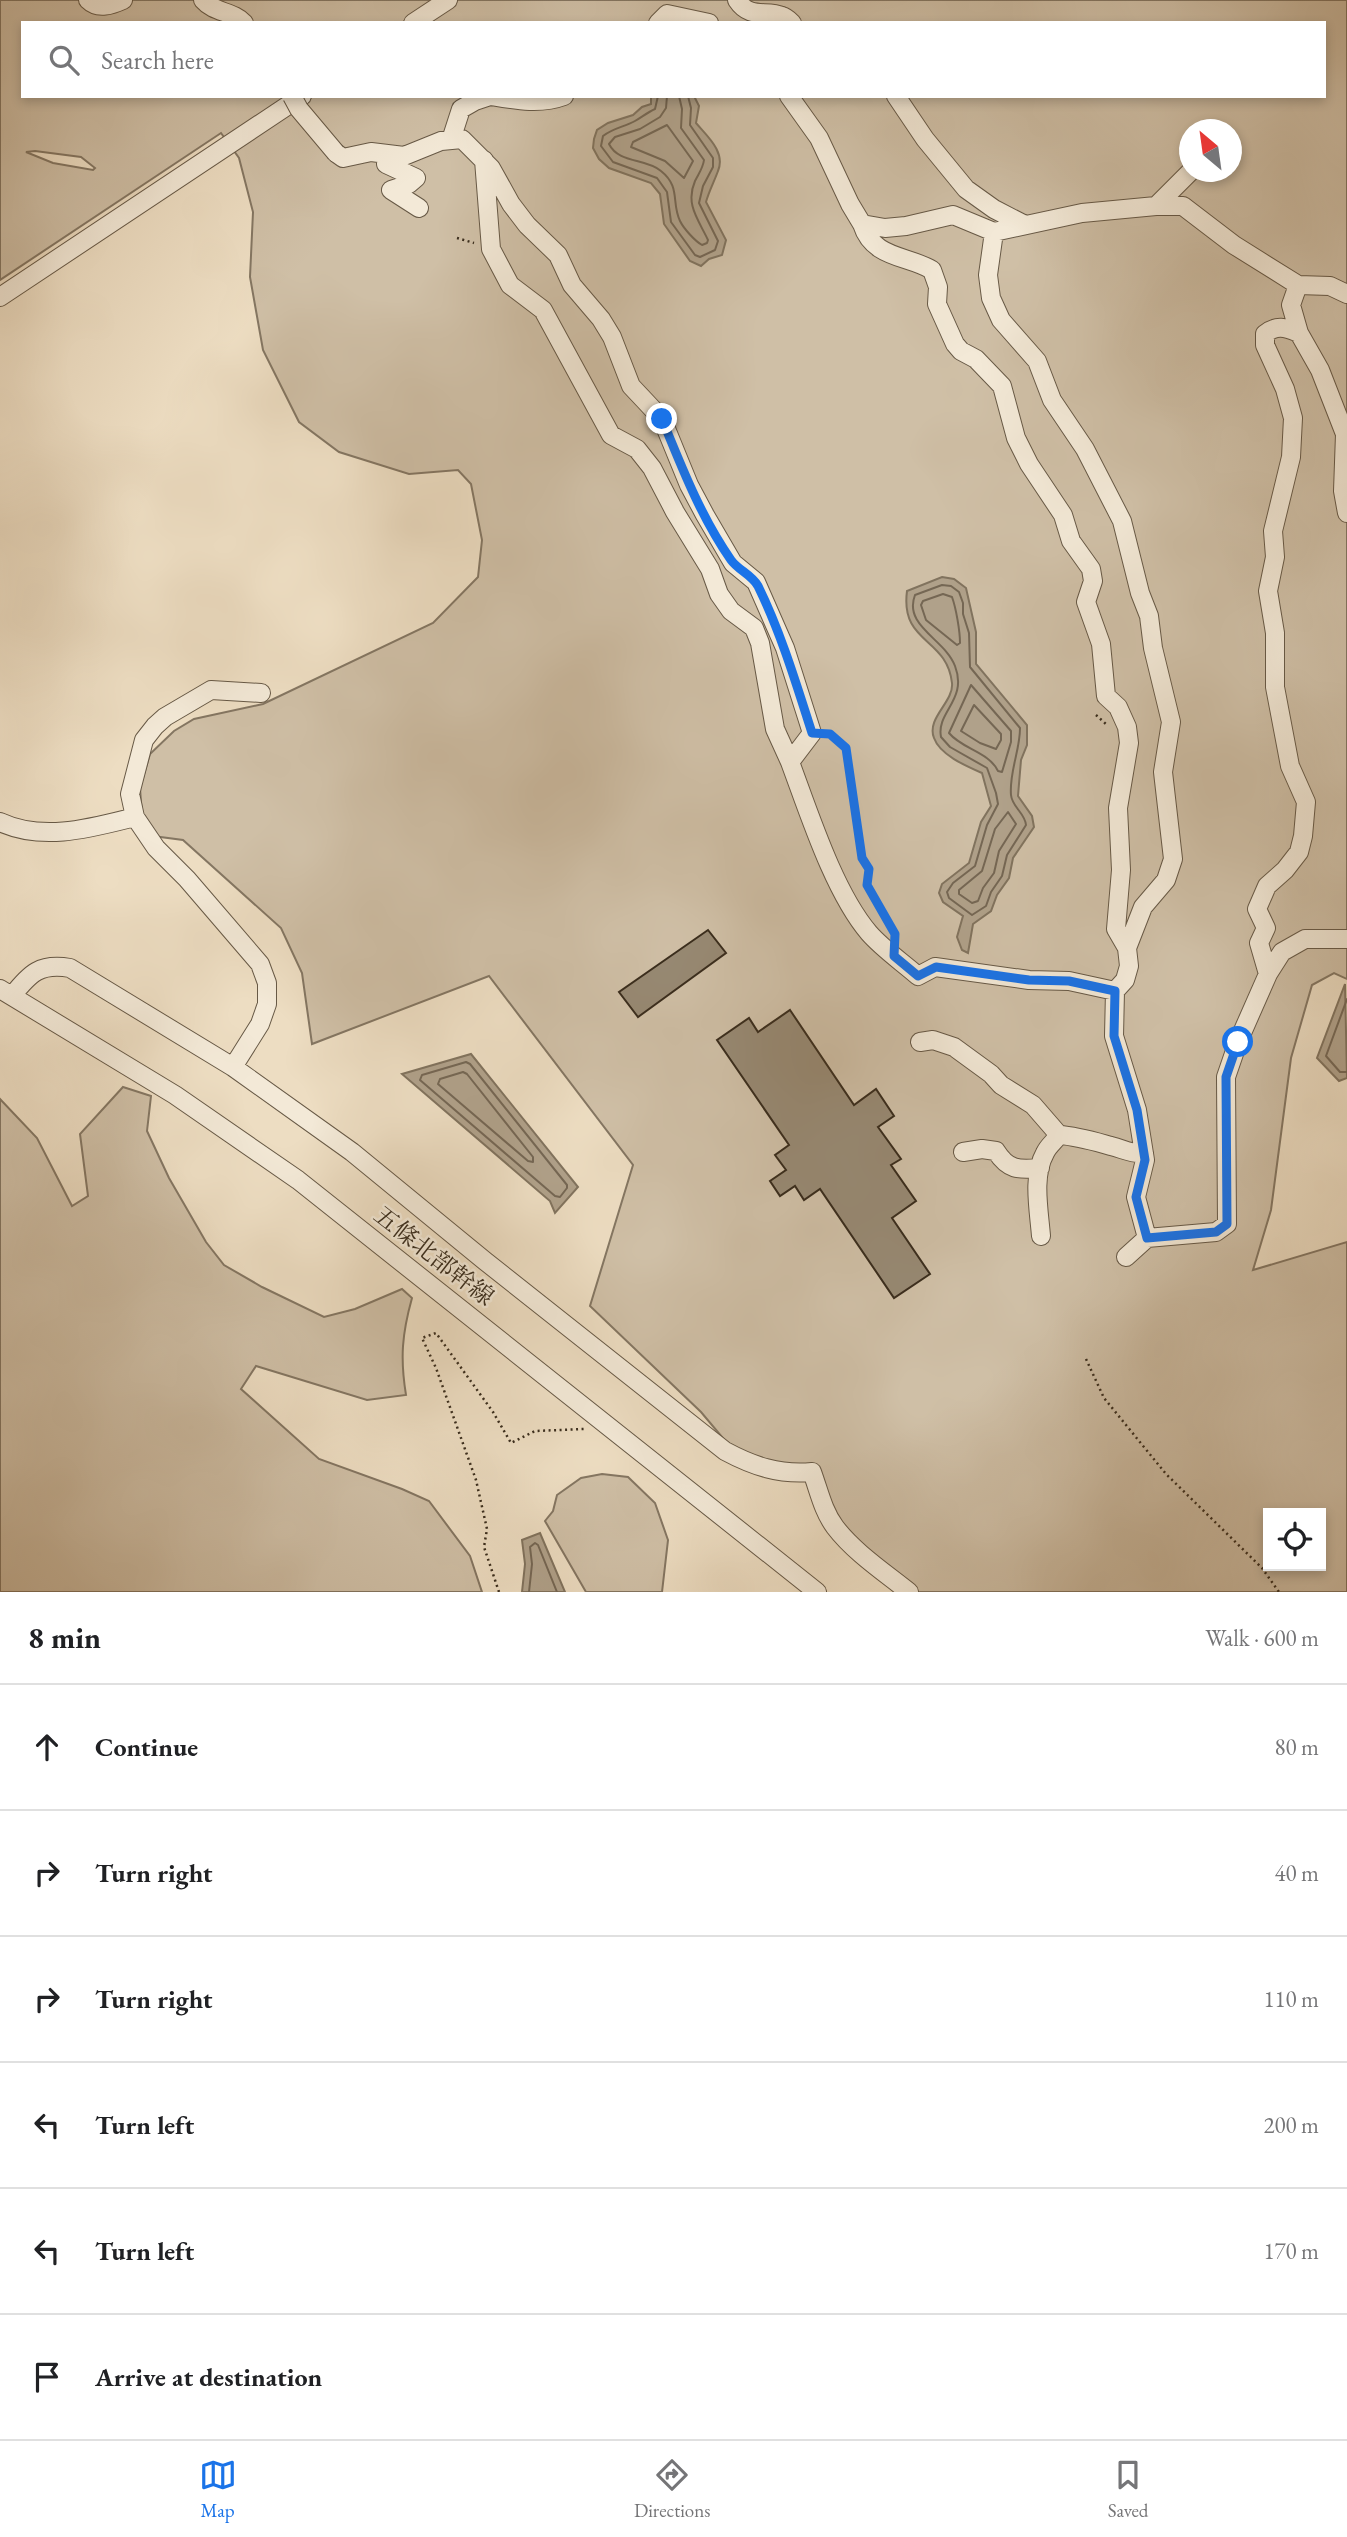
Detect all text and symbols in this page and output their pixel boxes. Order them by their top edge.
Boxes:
search box [21,21,1326,98]
icon: search [45,41,83,79]
text: Search here [101,43,214,77]
north arrow [1179,119,1242,182]
route end [646,403,677,434]
route start [1222,1026,1253,1057]
street label: 五條北部幹線 [368,1199,501,1312]
map controls [1263,1508,1326,1571]
button: locate [1263,1508,1326,1571]
text: 8 min [28,1618,101,1657]
text: Walk · 600 m [1205,1623,1319,1653]
icon: ahead [28,1728,66,1766]
text: Continue [95,1730,198,1764]
text: 80 m [1274,1732,1319,1762]
icon: right [28,1854,66,1892]
text: Turn right [95,1856,213,1890]
text: 40 m [1274,1858,1319,1888]
icon: right [28,1980,66,2018]
text: Turn right [95,1982,213,2016]
text: 110 m [1263,1984,1319,2014]
icon: left [28,2106,66,2144]
text: Turn left [95,2108,194,2142]
text: 200 m [1263,2110,1319,2140]
icon: left [28,2232,66,2270]
text: Turn left [95,2234,194,2268]
text: 170 m [1263,2236,1319,2266]
icon: arrive [28,2358,66,2396]
text: Arrive at destination [95,2360,322,2394]
tab: Map [199,2456,237,2523]
tab: Directions [634,2456,710,2523]
tab: Saved [1108,2456,1148,2523]

